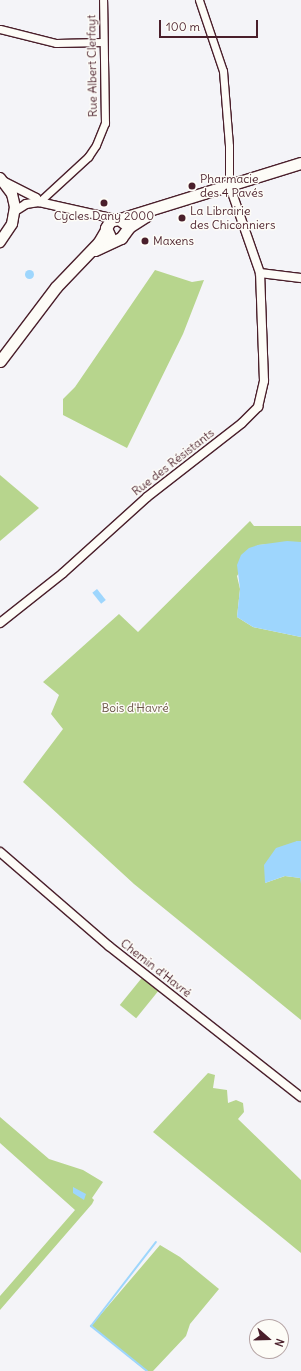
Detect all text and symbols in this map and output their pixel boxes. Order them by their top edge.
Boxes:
scale bar [161,12,260,38]
street label: Rue Albert Clerfayt [84,15,100,117]
text: 100 m [166,19,200,34]
place label: Pharmacie des 4 Pavés [200,172,263,200]
marker: Pharmacie des 4 Pavés [187,181,197,191]
marker: Cycles Dany 2000 [99,198,109,208]
place label: La Librairie des Chiconniers [190,204,275,232]
place label: Cycles Dany 2000 [54,209,154,223]
marker: La Librairie des Chiconniers [177,213,187,223]
place label: Maxens [153,234,194,248]
marker: Maxens [140,236,150,246]
street label: Rue des Résistants [129,425,217,499]
park label: Bois d'Havré [101,701,169,715]
street label: Chemin d'Havré [118,936,194,1000]
north arrow [249,1319,289,1359]
text: N [271,1337,287,1349]

